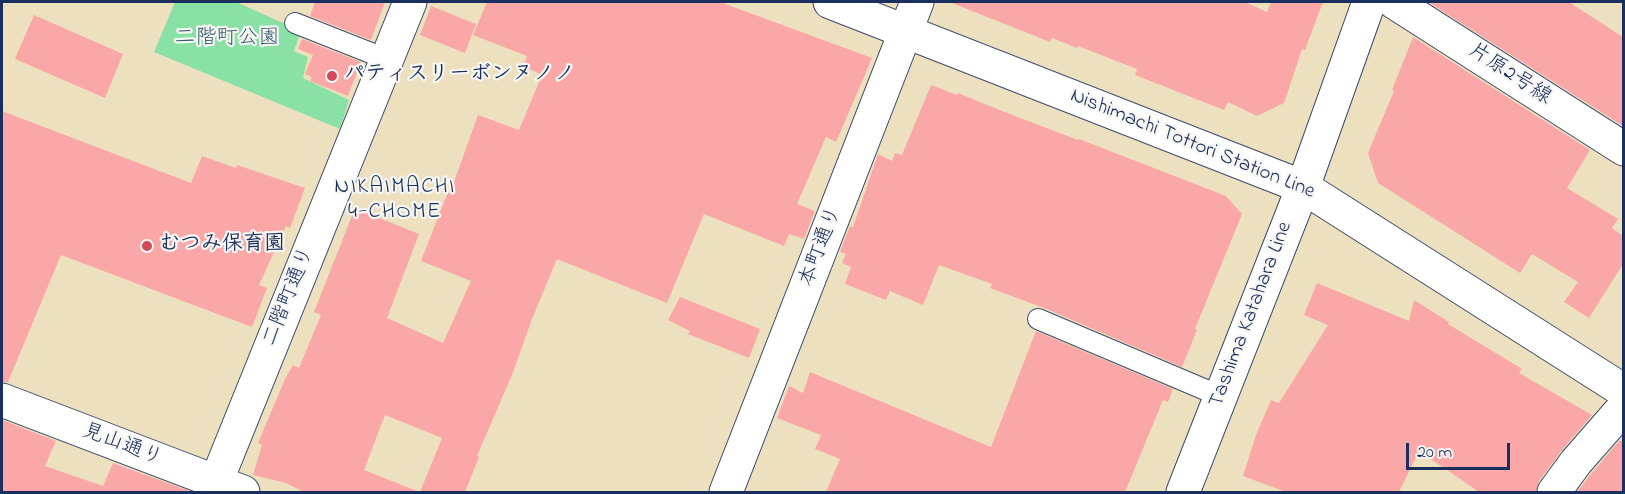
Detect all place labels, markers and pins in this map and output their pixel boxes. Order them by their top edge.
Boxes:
place label: パティスリーボンヌノノ [344,63,575,89]
marker: パティスリーボンヌノノ [325,69,339,83]
place label: むつみ保育園 [159,233,285,259]
marker: むつみ保育園 [140,239,154,253]

